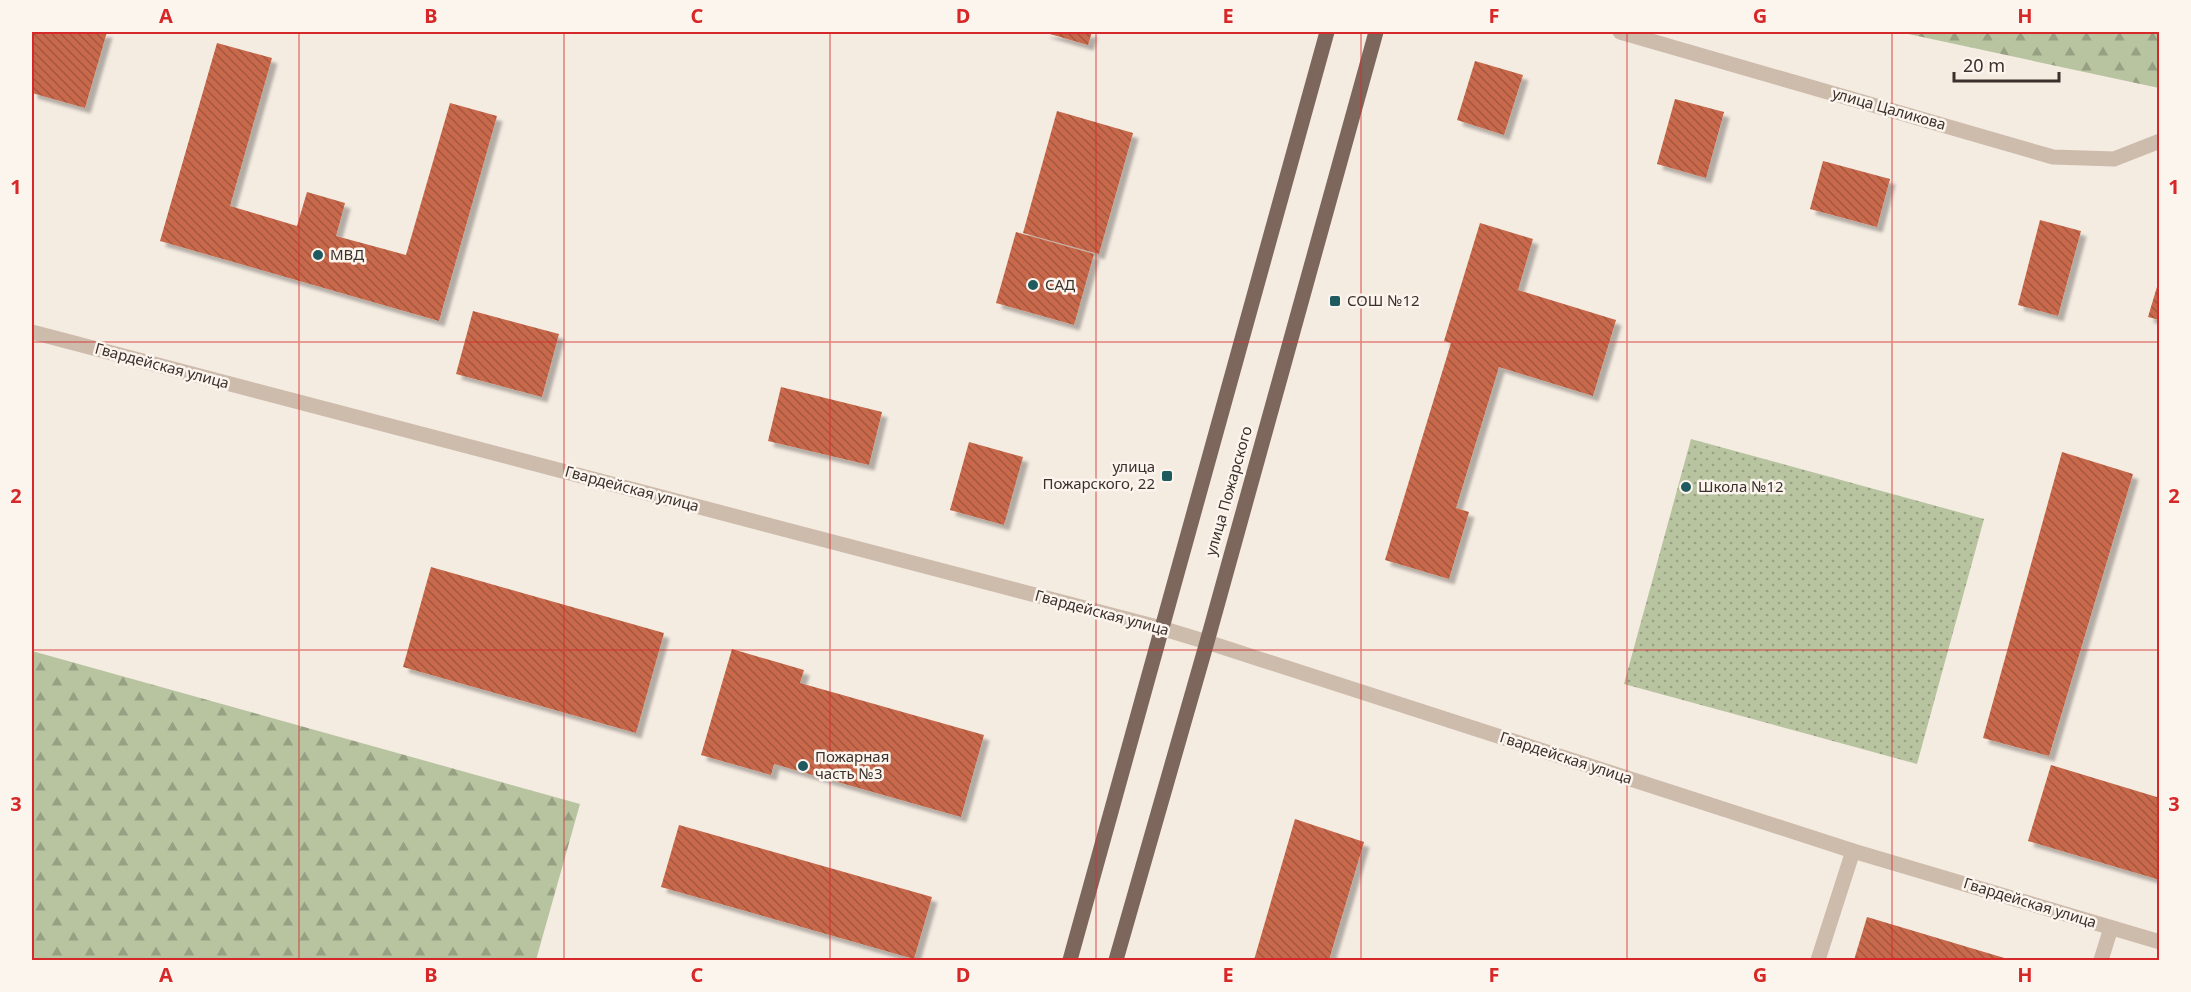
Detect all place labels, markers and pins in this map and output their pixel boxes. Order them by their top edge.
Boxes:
place label: МВД [330,244,364,264]
marker: МВД [311,248,325,262]
place label: САД [1045,274,1075,294]
marker: САД [1026,278,1040,292]
place label: СОШ №12 [1347,290,1420,310]
marker: СОШ №12 [1328,294,1342,308]
place label: улица Пожарского, 22 [1042,456,1155,493]
marker: улица Пожарского, 22 [1160,469,1174,483]
place label: Школа №12 [1698,476,1784,496]
marker: Школа №12 [1679,480,1693,494]
place label: Пожарная часть №3 [815,746,889,783]
marker: Пожарная часть №3 [796,759,810,773]

